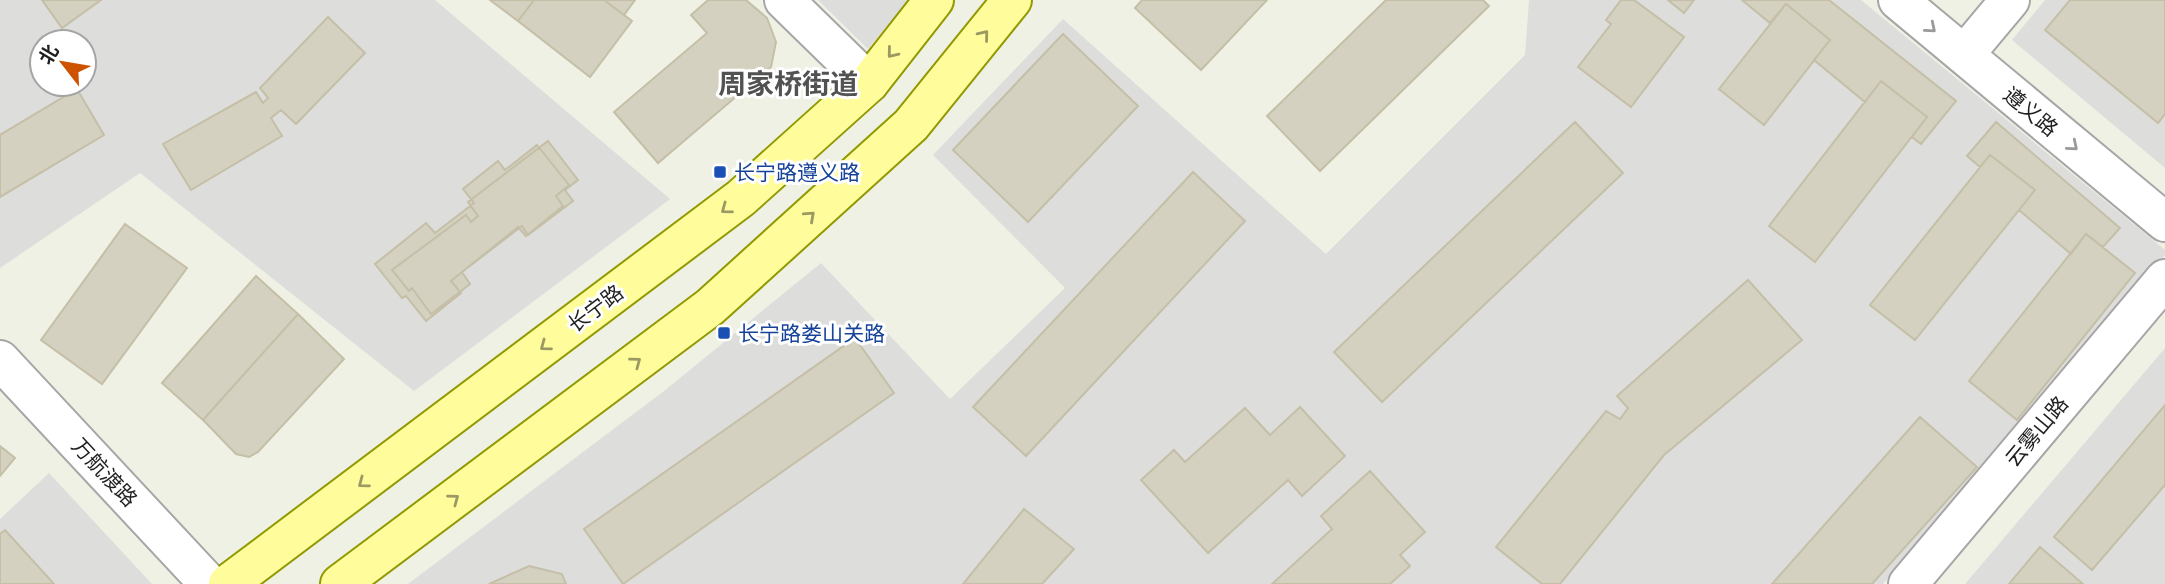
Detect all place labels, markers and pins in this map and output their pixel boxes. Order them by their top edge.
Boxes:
place label: 长宁路遵义路 [734,158,860,186]
marker: 长宁路遵义路 [712,164,728,180]
place label: 长宁路娄山关路 [738,319,885,347]
marker: 长宁路娄山关路 [716,325,732,341]

